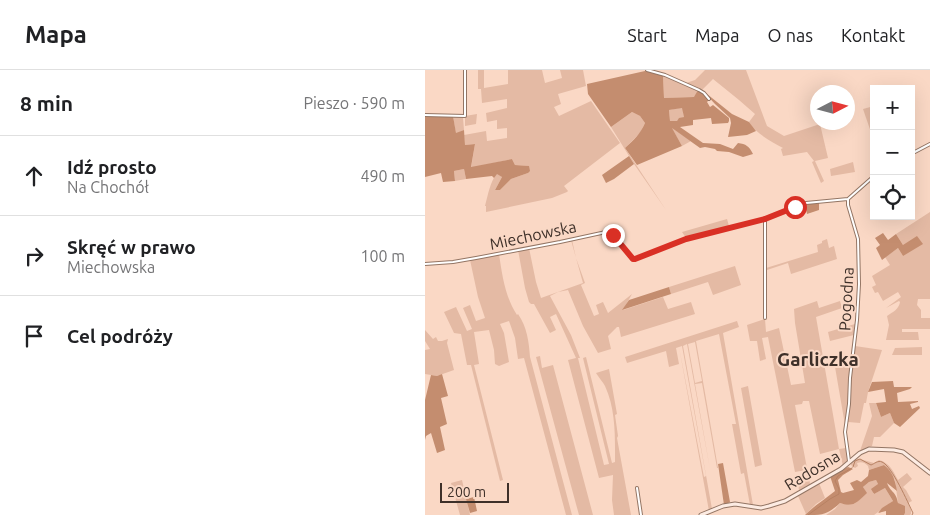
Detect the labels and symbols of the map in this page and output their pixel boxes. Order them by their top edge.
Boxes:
north arrow [810,85,855,130]
route start [784,196,807,219]
street label: Miechowska [488,217,578,253]
route end [602,224,625,247]
street label: Pogodna [835,267,857,331]
district label: Garliczka [777,348,859,370]
street label: Radosna [781,447,843,493]
scale bar [440,480,509,503]

